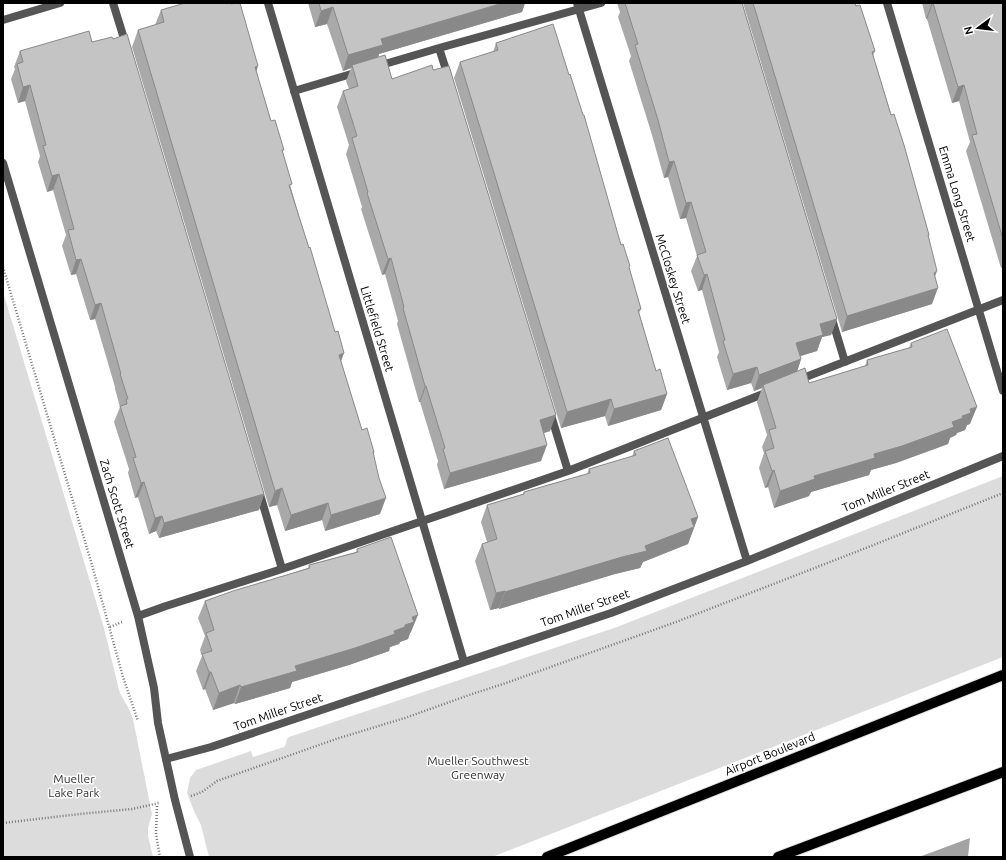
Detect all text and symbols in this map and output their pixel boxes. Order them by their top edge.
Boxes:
north arrow [958,8,998,48]
text: N [961,25,975,36]
street label: Emma Long Street [937,144,978,244]
street label: McCloskey Street [654,232,693,326]
street label: Littlefield Street [358,285,397,373]
street label: Zach Scott Street [98,458,137,550]
street label: Tom Miller Street [840,467,932,514]
street label: Tom Miller Street [539,586,631,629]
street label: Tom Miller Street [232,690,324,733]
street label: Airport Boulevard [723,729,817,778]
park label: Mueller Southwest Greenway [427,754,529,781]
park label: Mueller Lake Park [48,772,100,799]

